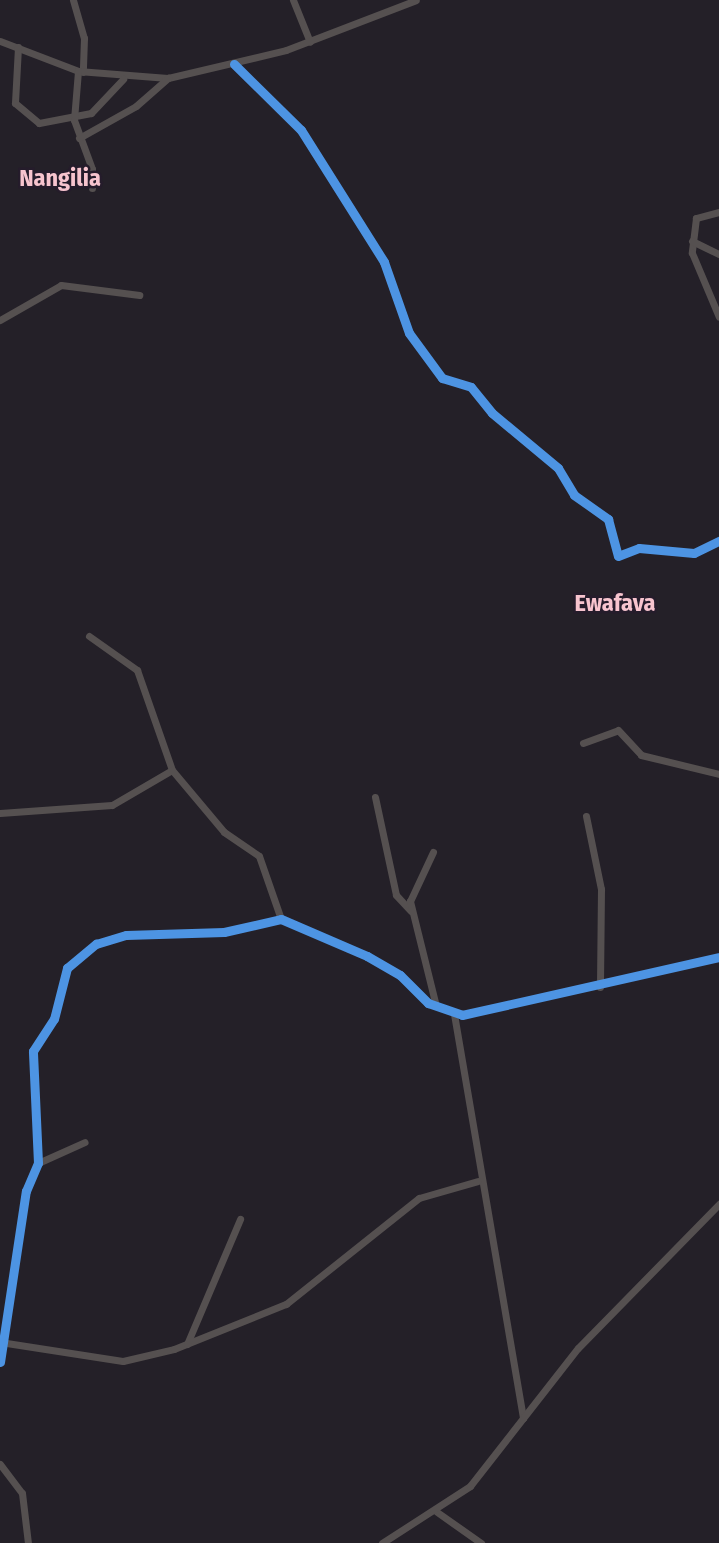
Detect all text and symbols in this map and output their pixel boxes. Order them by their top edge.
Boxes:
district label: Nangilia [19,165,101,193]
district label: Ewafava [575,590,655,618]

